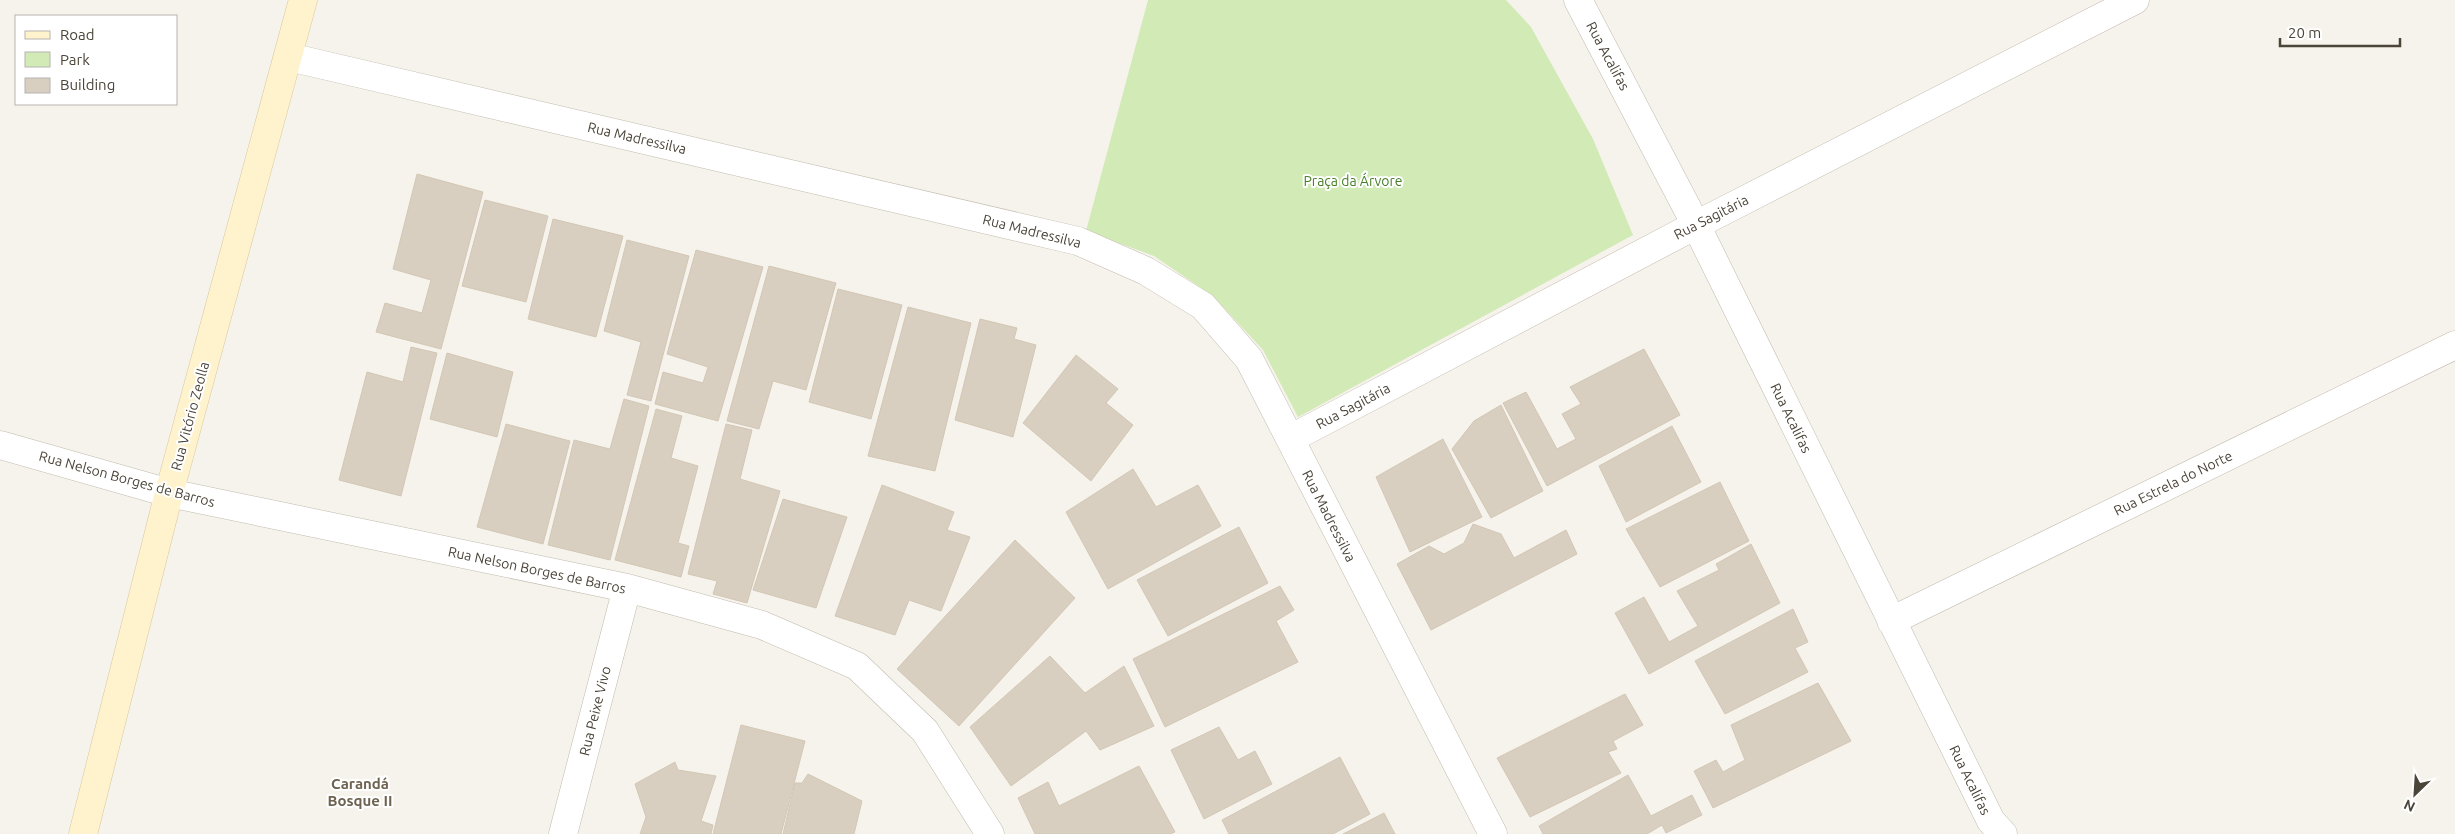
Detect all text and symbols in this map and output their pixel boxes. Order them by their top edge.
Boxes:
legend [15,15,178,105]
scale bar [2280,15,2400,47]
street label: Rua Acalifas [1583,19,1633,93]
text: 20 m [2288,24,2321,41]
text: Road [60,26,95,43]
text: Park [60,51,90,68]
text: Building [60,76,115,93]
street label: Rua Madressilva [586,119,688,157]
park label: Praça da Árvore [1303,172,1403,189]
street label: Rua Sagitária [1671,191,1751,243]
street label: Rua Madressilva [981,211,1083,251]
street label: Rua Vitório Zeolla [168,360,212,472]
street label: Rua Sagitária [1313,380,1393,432]
street label: Rua Acalifas [1767,381,1815,455]
street label: Rua Estrela do Norte [2111,447,2235,519]
street label: Rua Nelson Borges de Barros [37,448,217,510]
street label: Rua Madressilva [1299,467,1359,565]
street label: Rua Nelson Borges de Barros [447,543,627,597]
street label: Rua Peixe Vivo [576,664,614,758]
street label: Rua Acalifas [1946,743,1994,817]
north arrow [2390,769,2440,819]
district label: Carandá Bosque II [327,775,393,809]
text: N [2401,796,2418,815]

